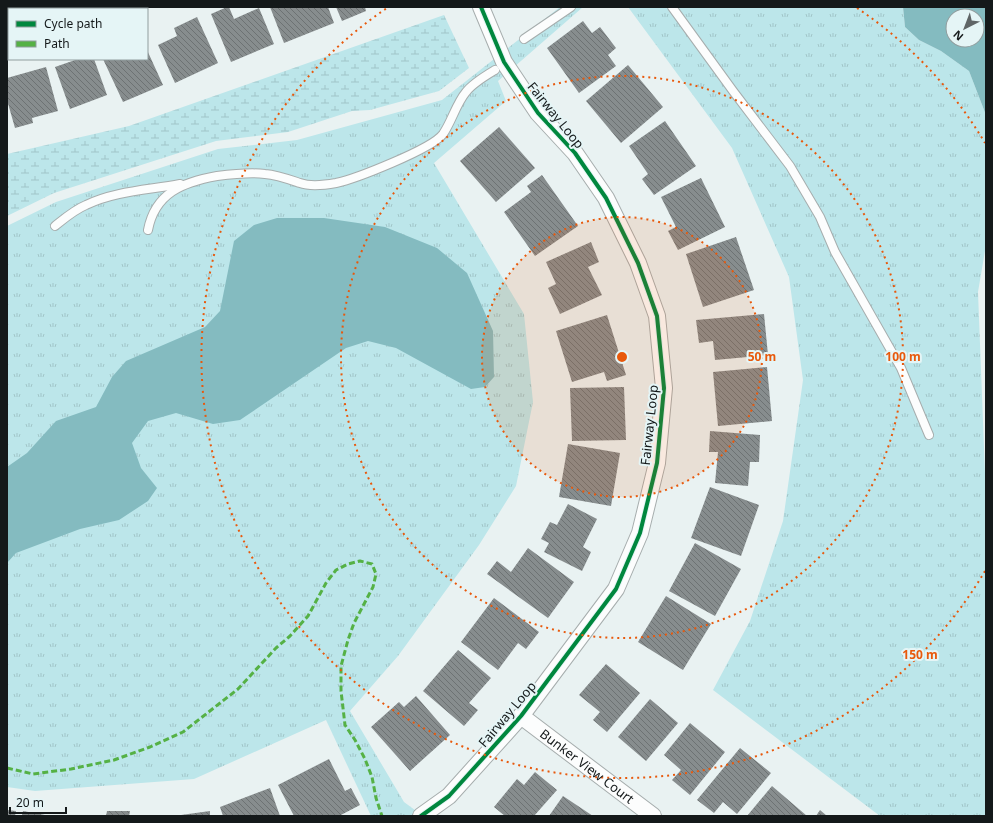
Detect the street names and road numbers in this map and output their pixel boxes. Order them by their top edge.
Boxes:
street label: Fairway Loop [524,78,588,152]
street label: Fairway Loop [636,384,662,466]
street label: Fairway Loop [474,677,540,751]
street label: Bunker View Court [536,725,638,808]

